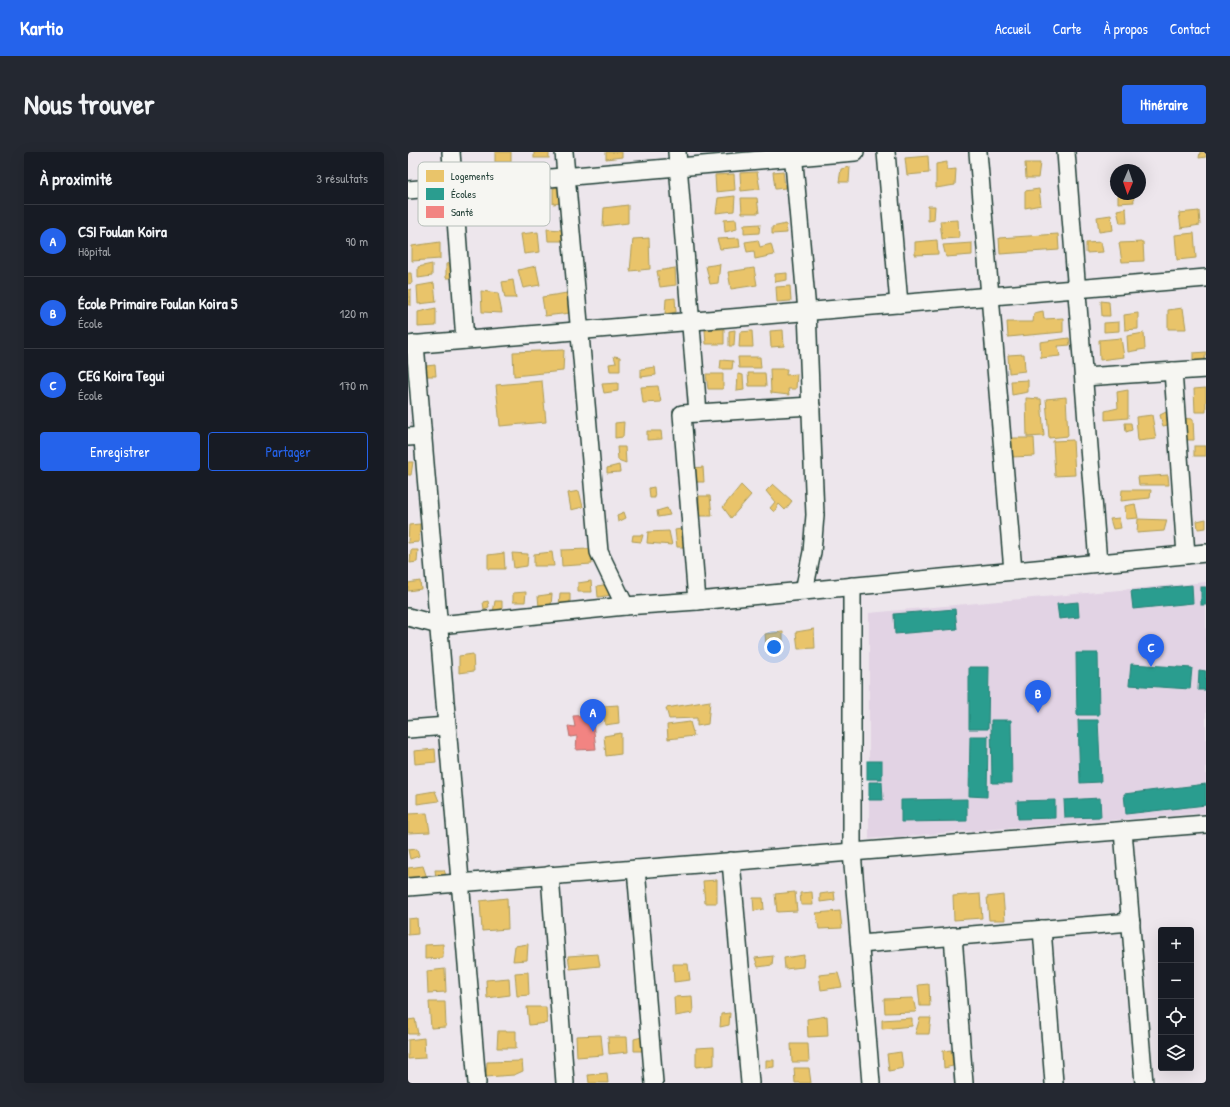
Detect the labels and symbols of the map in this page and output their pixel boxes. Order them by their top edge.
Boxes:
legend [418,162,550,226]
north arrow [1110,164,1146,200]
text: Logements [451,169,494,183]
text: Écoles [451,187,476,201]
text: Santé [451,205,474,219]
pin: C [1138,634,1164,667]
your location [764,637,784,657]
pin: B [1025,680,1051,713]
pin: A [580,699,606,732]

